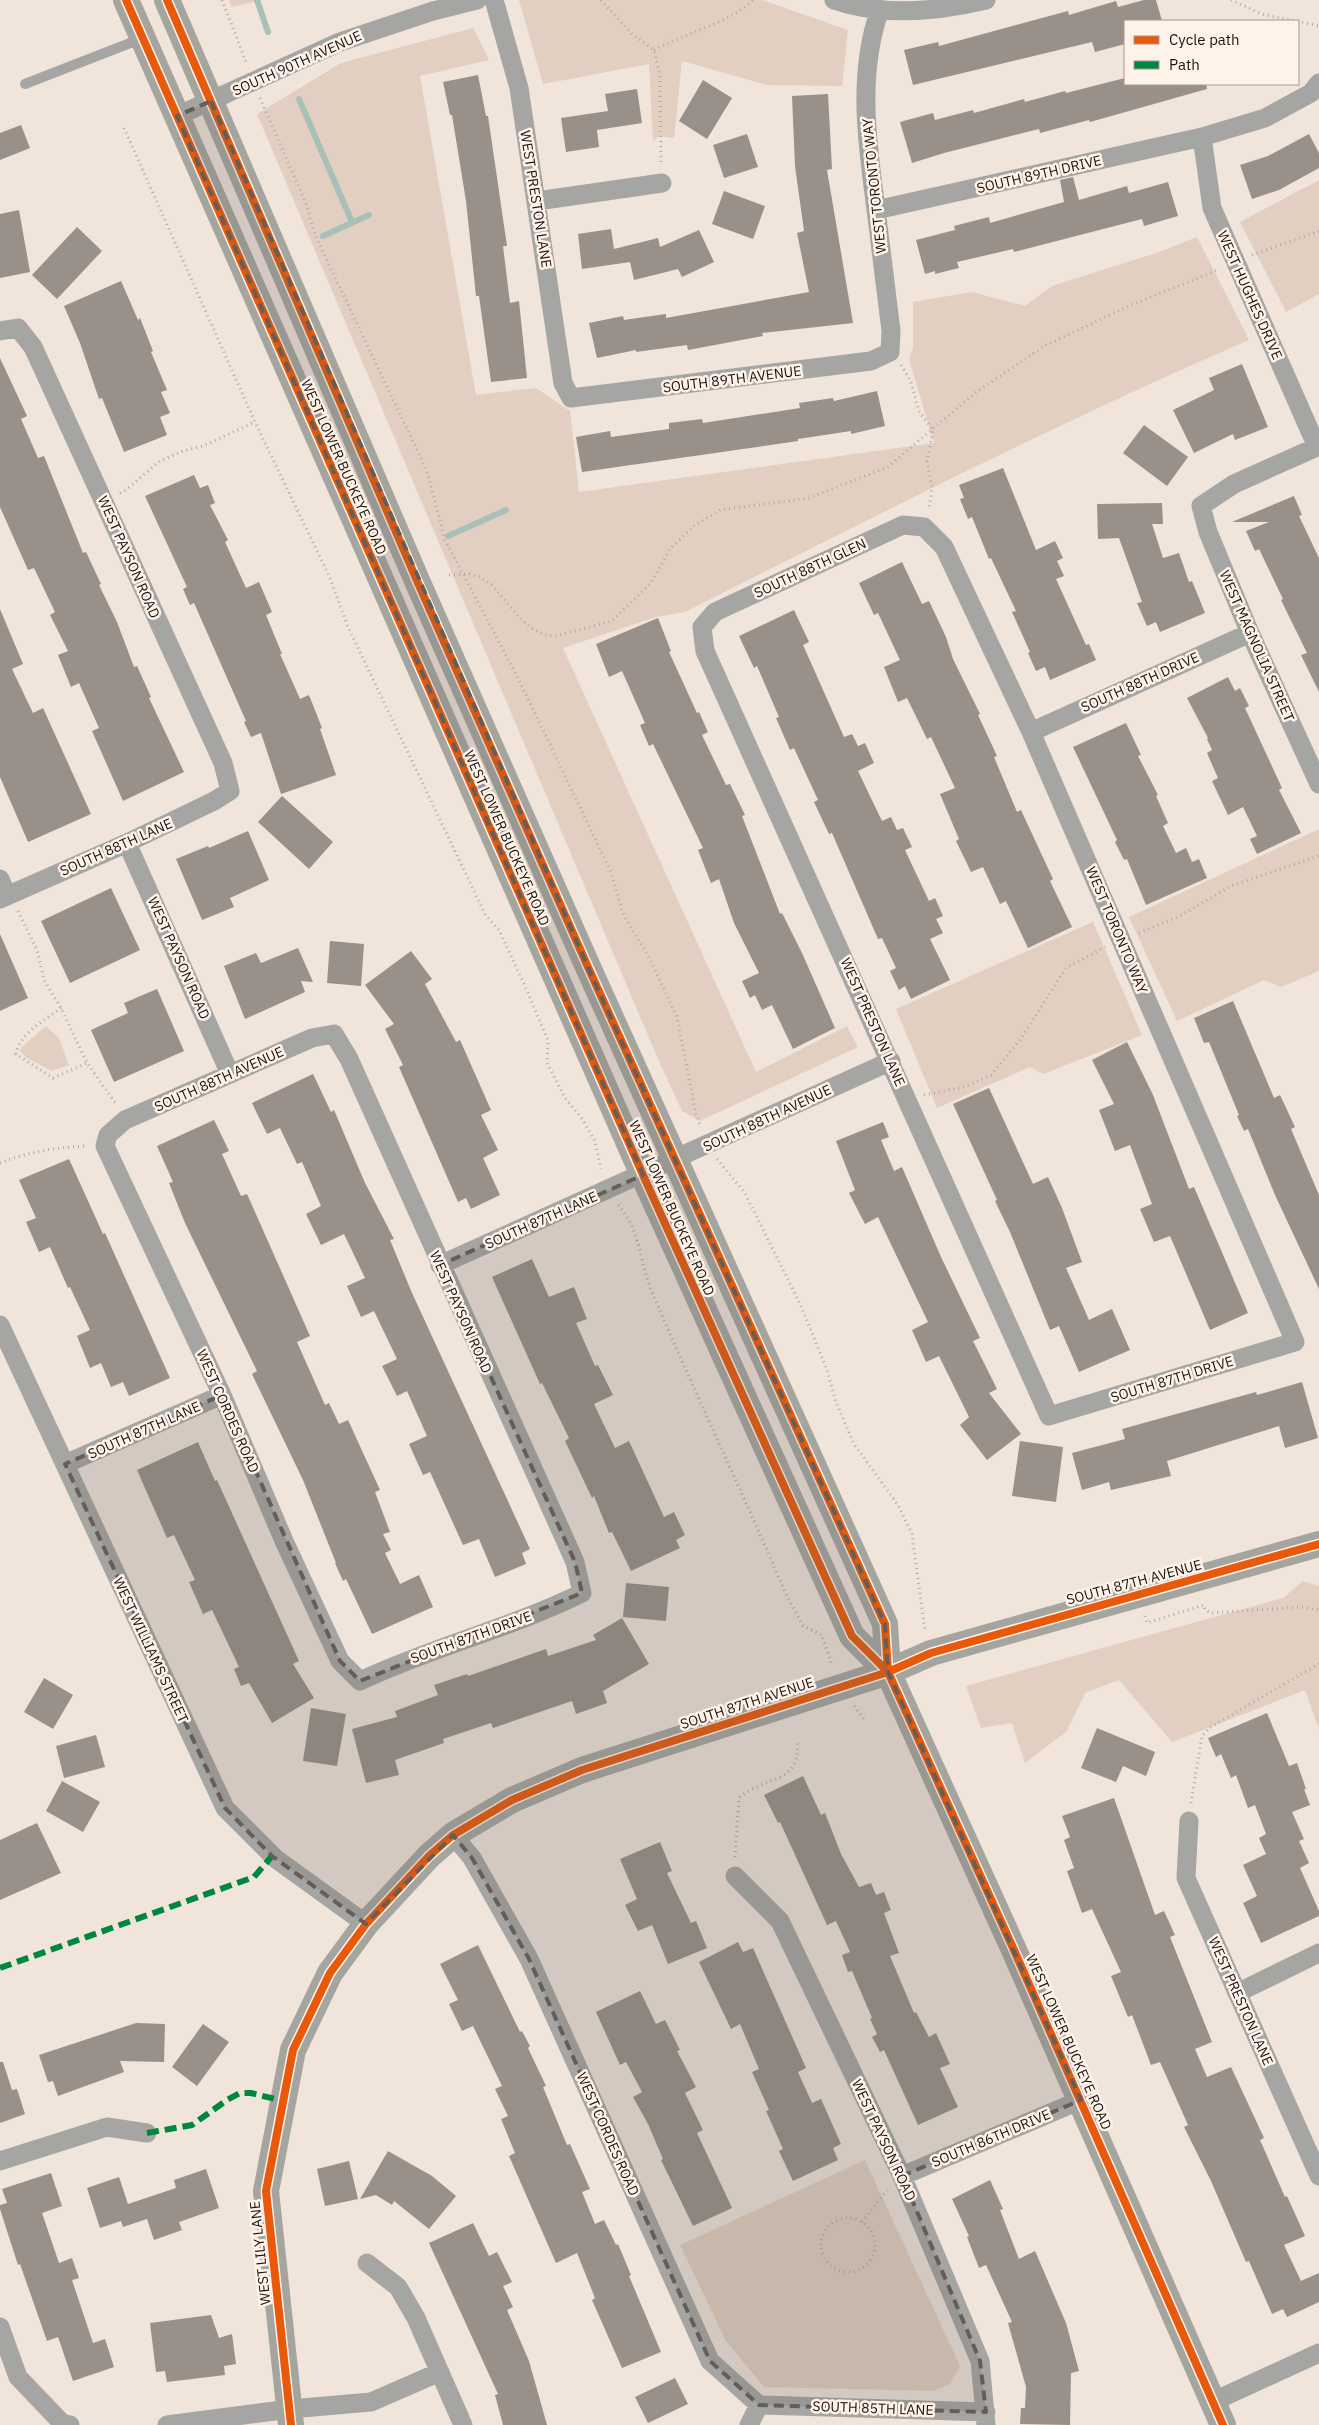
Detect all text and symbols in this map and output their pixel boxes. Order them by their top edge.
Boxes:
legend [1124,20,1299,85]
street label: SOUTH 90TH AVENUE [230,26,364,100]
text: Cycle path [1169,30,1240,49]
text: Path [1169,55,1200,74]
street label: WEST TORONTO WAY [858,117,890,255]
street label: WEST PRESTON LANE [516,129,556,269]
street label: SOUTH 89TH DRIVE [975,151,1103,197]
street label: WEST HUGHES DRIVE [1213,228,1287,362]
street label: SOUTH 89TH AVENUE [662,362,802,396]
street label: WEST LOWER BUCKEYE ROAD [297,377,391,557]
street label: WEST PAYSON ROAD [94,493,164,621]
street label: SOUTH 88TH GLEN [751,534,869,602]
street label: WEST MAGNOLIA STREET [1215,568,1299,724]
street label: SOUTH 88TH DRIVE [1078,648,1202,716]
street label: WEST LOWER BUCKEYE ROAD [460,748,554,928]
street label: SOUTH 88TH LANE [57,814,175,880]
street label: WEST TORONTO WAY [1082,864,1152,997]
street label: WEST PAYSON ROAD [144,894,214,1022]
street label: WEST PRESTON LANE [837,955,909,1089]
street label: SOUTH 88TH AVENUE [152,1042,286,1116]
street label: SOUTH 88TH AVENUE [700,1080,834,1156]
street label: WEST LOWER BUCKEYE ROAD [625,1118,719,1298]
street label: SOUTH 87TH LANE [482,1187,600,1253]
street label: WEST PAYSON ROAD [426,1248,496,1376]
street label: WEST CORDES ROAD [193,1347,263,1475]
street label: SOUTH 87TH DRIVE [1108,1352,1236,1406]
street label: SOUTH 87TH LANE [85,1397,203,1463]
street label: SOUTH 87TH AVENUE [1064,1555,1204,1609]
street label: WEST WILLIAMS STREET [109,1574,193,1726]
street label: SOUTH 87TH DRIVE [408,1607,534,1667]
street label: SOUTH 87TH AVENUE [678,1673,816,1733]
street label: WEST PRESTON LANE [1205,1934,1277,2068]
street label: WEST LOWER BUCKEYE ROAD [1022,1952,1116,2132]
street label: WEST CORDES ROAD [573,2070,643,2198]
street label: WEST PAYSON ROAD [848,2076,920,2204]
street label: SOUTH 86TH DRIVE [929,2105,1053,2171]
street label: WEST LILY LANE [246,2200,274,2306]
street label: SOUTH 85TH LANE [812,2397,934,2419]

